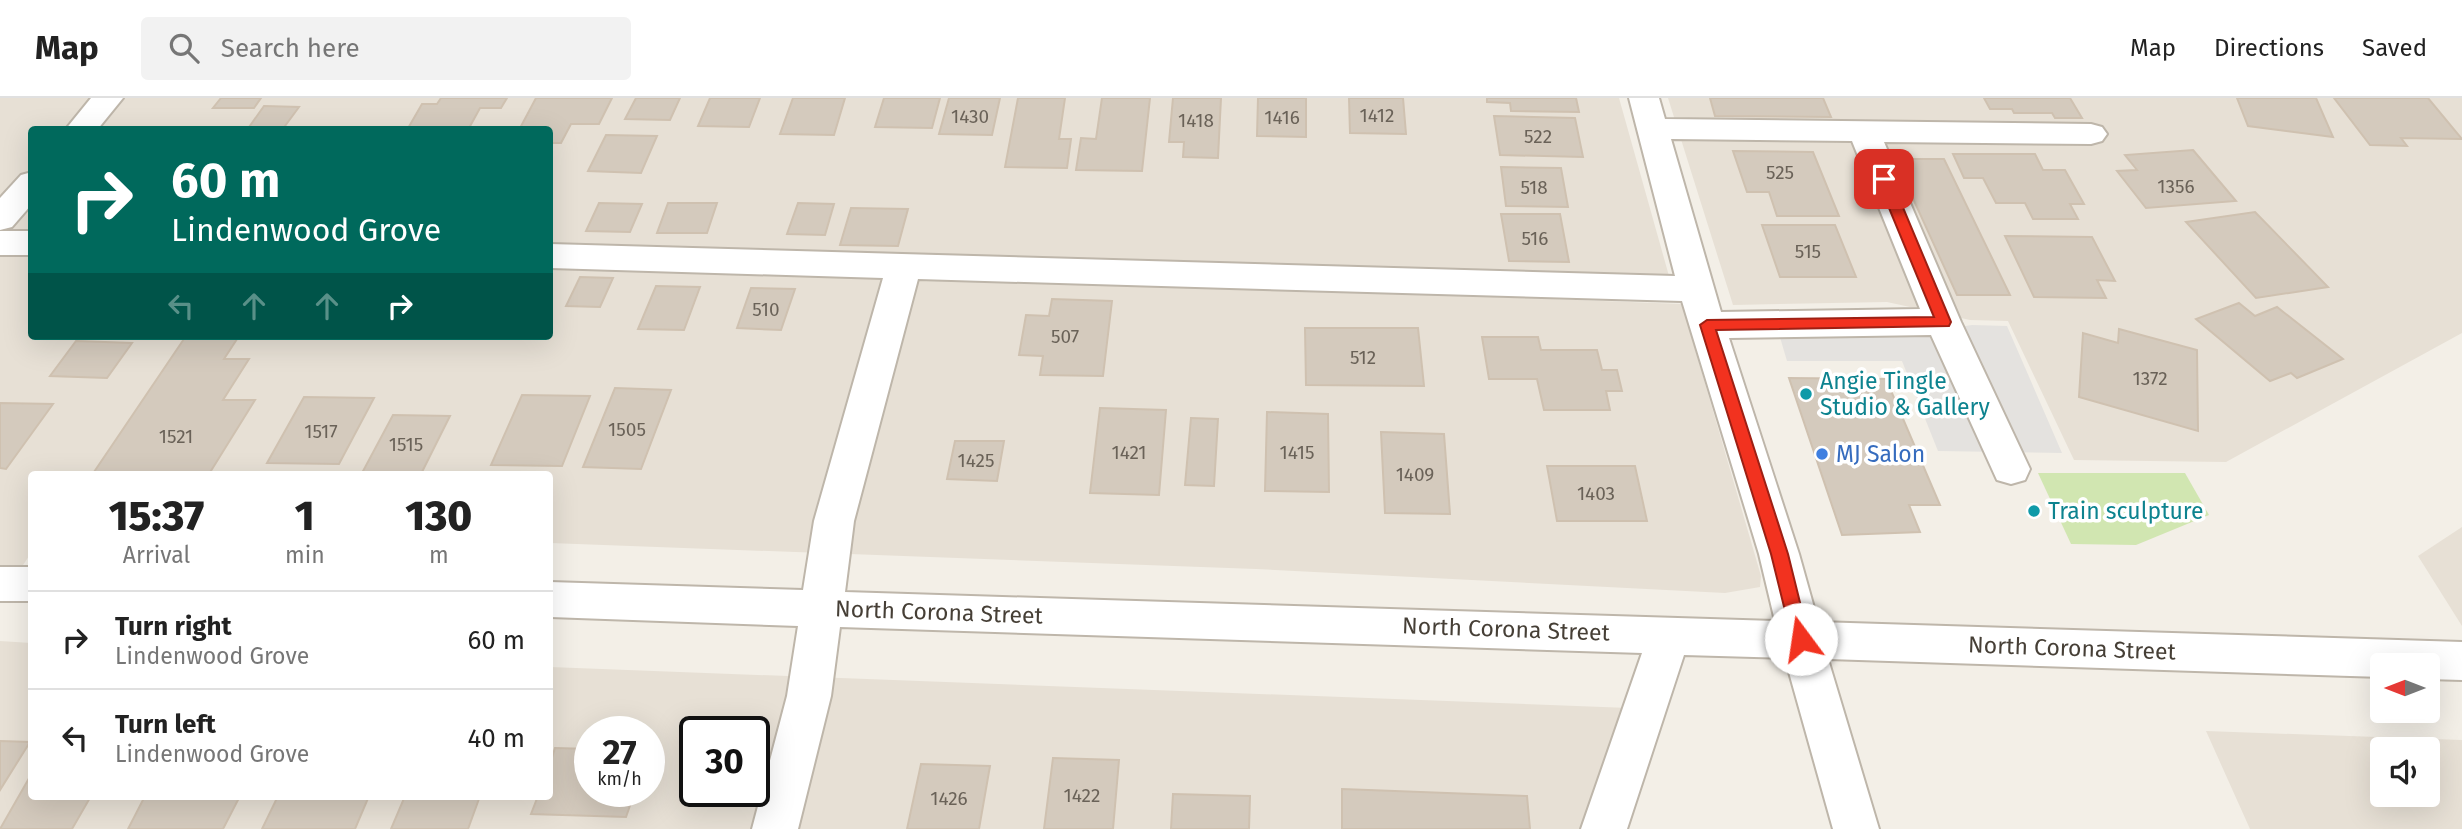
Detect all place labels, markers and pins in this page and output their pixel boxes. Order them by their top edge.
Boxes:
pin [1854,149,1914,209]
place label: Angie Tingle Studio & Gallery [1820,367,1990,421]
marker: Angie Tingle Studio & Gallery [1798,386,1814,402]
place label: MJ Salon [1836,440,1925,468]
marker: MJ Salon [1814,446,1830,462]
place label: Train sculpture [2048,497,2204,525]
marker: Train sculpture [2026,503,2042,519]

